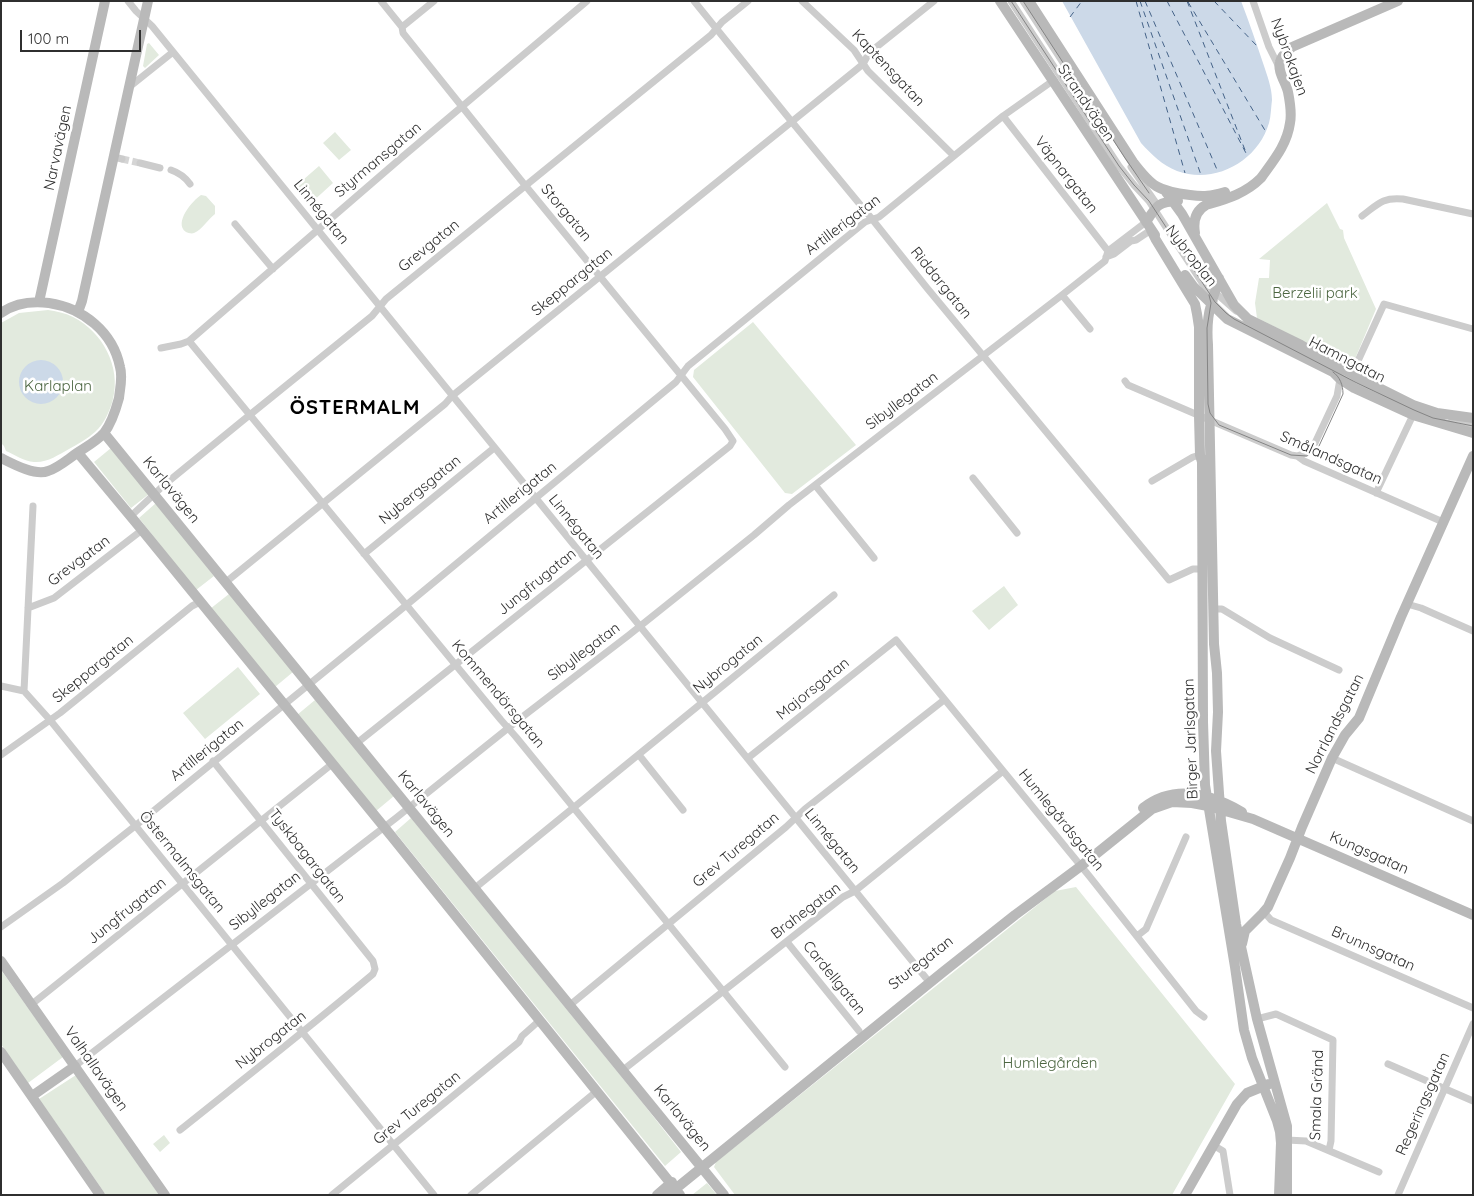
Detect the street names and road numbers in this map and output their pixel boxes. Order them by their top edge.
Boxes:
street label: Nybrokajen [1267,16,1311,98]
street label: Kaptensgatan [848,26,928,110]
street label: Strandvägen [1054,61,1118,145]
street label: Narvavägen [40,104,76,192]
street label: Styrmansgatan [331,119,425,201]
street label: Väpnargatan [1030,133,1102,217]
street label: Linnégatan [289,176,353,248]
street label: Storgatan [537,181,595,245]
street label: Artillerigatan [802,191,884,259]
street label: Grevgatan [395,216,463,276]
street label: Nybroplan [1161,222,1221,290]
street label: Riddargatan [907,243,975,323]
street label: Skeppargatan [528,244,616,320]
street label: Hamngatan [1306,333,1388,387]
street label: Sibyllegatan [862,368,942,434]
street label: Smålandsgatan [1277,427,1385,489]
street label: Nybergsgatan [375,452,465,528]
street label: Karlavägen [139,453,203,527]
street label: Artillerigatan [480,458,560,528]
street label: Linnégatan [544,491,608,563]
street label: Grevgatan [44,532,114,590]
street label: Jungfrugatan [494,545,580,619]
street label: Sibyllegatan [544,619,624,685]
street label: Nybrogatan [690,630,766,698]
street label: Skeppargatan [49,631,137,707]
street label: Kommendörsgatan [448,636,548,752]
street label: Majorsgatan [773,654,853,724]
street label: Norrlandsgatan [1302,671,1368,777]
street label: Birger Jarlsgatan [1180,678,1202,800]
street label: Artillerigatan [167,715,247,785]
street label: Humlegårdsgatan [1014,765,1108,875]
street label: Karlavägen [394,767,458,841]
street label: Tyskbagargatan [265,805,349,907]
street label: Linnégatan [800,805,864,877]
street label: Östermalmsgatan [135,807,229,917]
street label: Grev Turegatan [689,809,783,891]
street label: Kungsgatan [1327,828,1411,878]
street label: Sibyllegatan [226,868,304,934]
street label: Jungfrugatan [84,874,170,948]
street label: Brahegatan [768,879,844,943]
street label: Brunnsgatan [1328,923,1418,975]
street label: Sturegatan [885,932,957,994]
street label: Cardellgatan [799,937,869,1019]
street label: Nybrogatan [232,1007,310,1073]
street label: Valhallavägen [60,1023,132,1115]
street label: Smala Gränd [1306,1049,1328,1141]
street label: Regeringsgatan [1392,1050,1454,1158]
street label: Grev Turegatan [370,1067,464,1149]
street label: Karlavägen [650,1081,714,1155]

